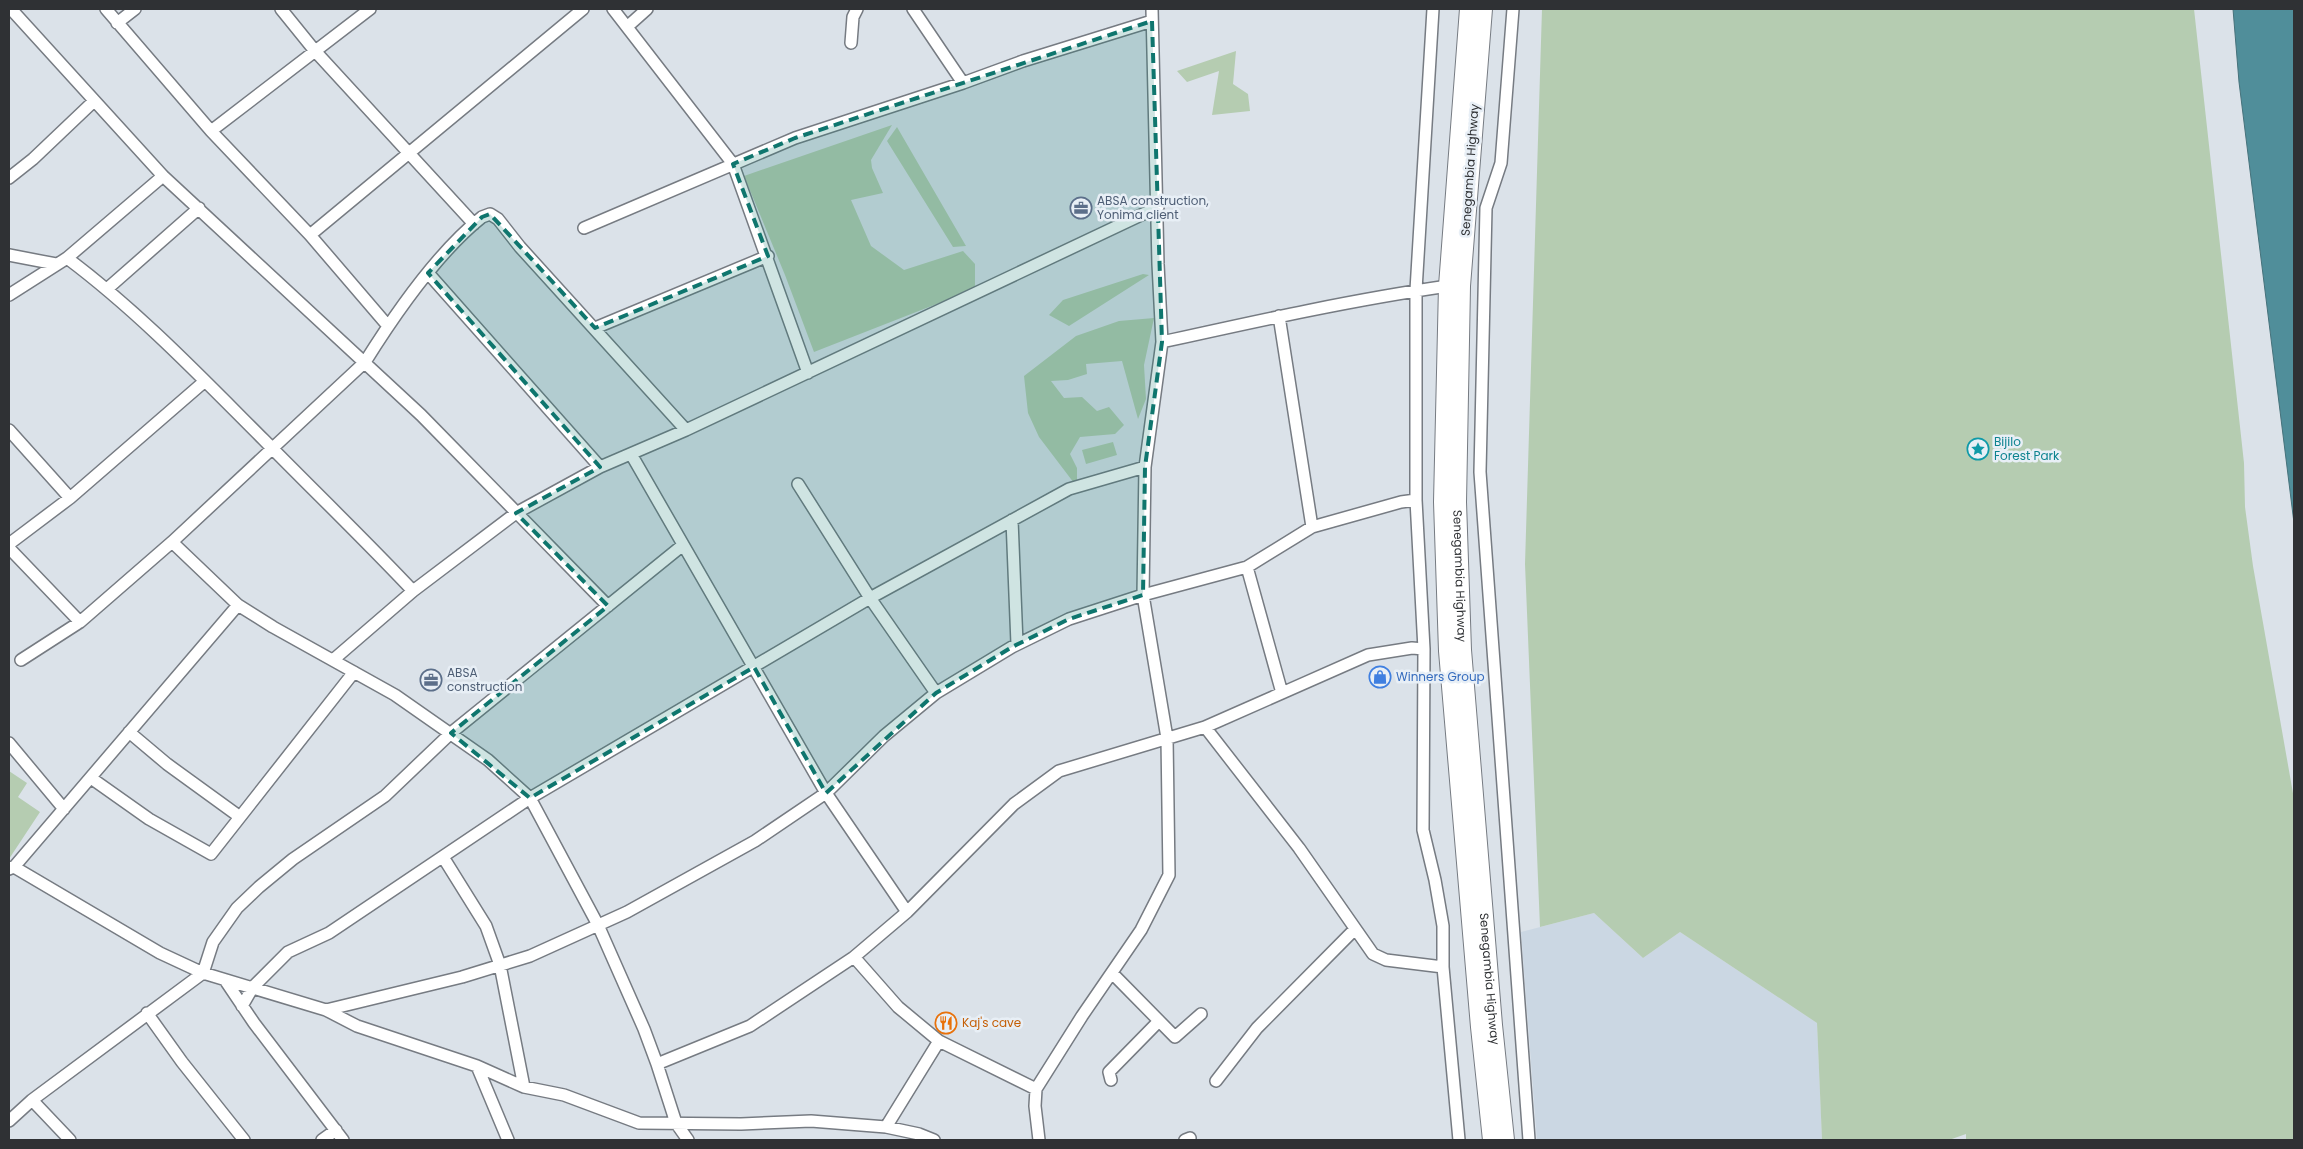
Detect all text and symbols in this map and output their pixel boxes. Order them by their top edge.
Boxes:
street label: Senegambia Highway [1456,103,1483,237]
place label: ABSA construction, Yonima client [1097,192,1209,223]
office icon: ABSA construction, Yonima client [1069,196,1093,220]
place label: Bijilo Forest Park [1994,433,2060,464]
place icon: Bijilo Forest Park [1966,437,1990,461]
street label: Senegambia Highway [1449,510,1471,643]
place label: ABSA construction [447,664,522,695]
shop icon: Winners Group [1368,665,1392,689]
office icon: ABSA construction [419,668,443,692]
place label: Winners Group [1396,668,1485,685]
street label: Senegambia Highway [1476,912,1504,1046]
restaurant icon: Kaj's cave [934,1011,958,1035]
place label: Kaj's cave [962,1014,1021,1031]

